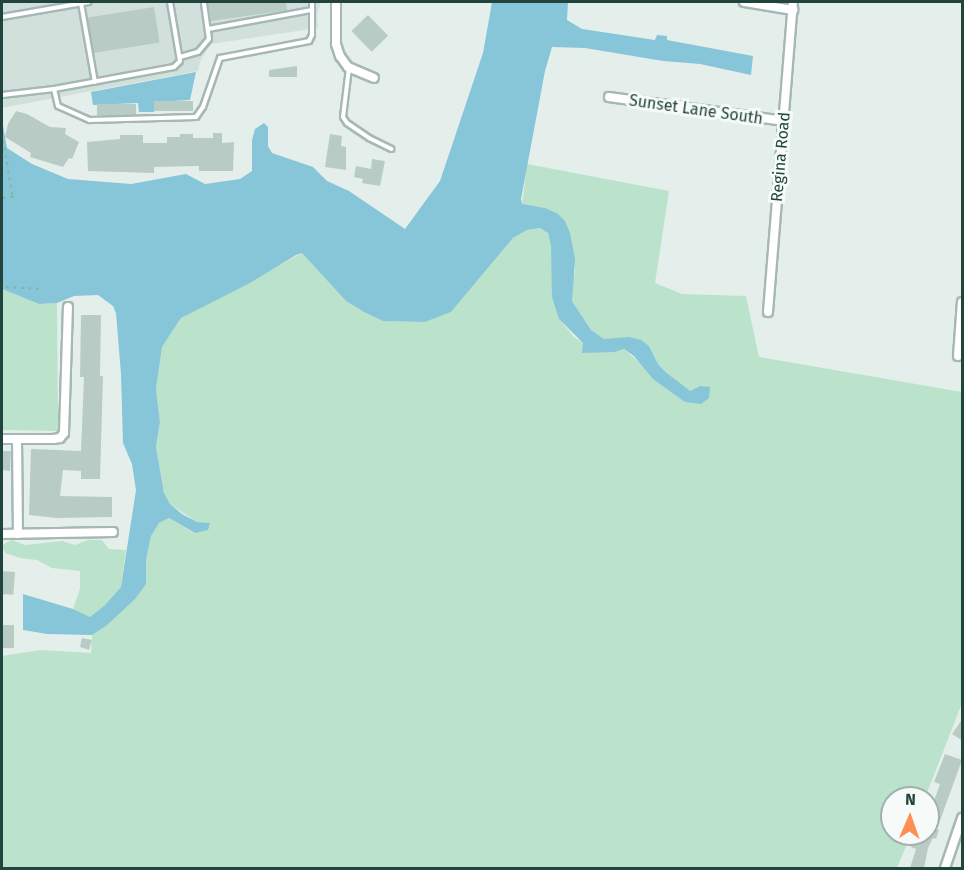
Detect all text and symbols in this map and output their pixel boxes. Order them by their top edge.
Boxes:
street label: Sunset Lane South [628,91,764,129]
street label: Regina Road [768,111,794,203]
north arrow [880,786,940,846]
text: N [905,790,916,809]

